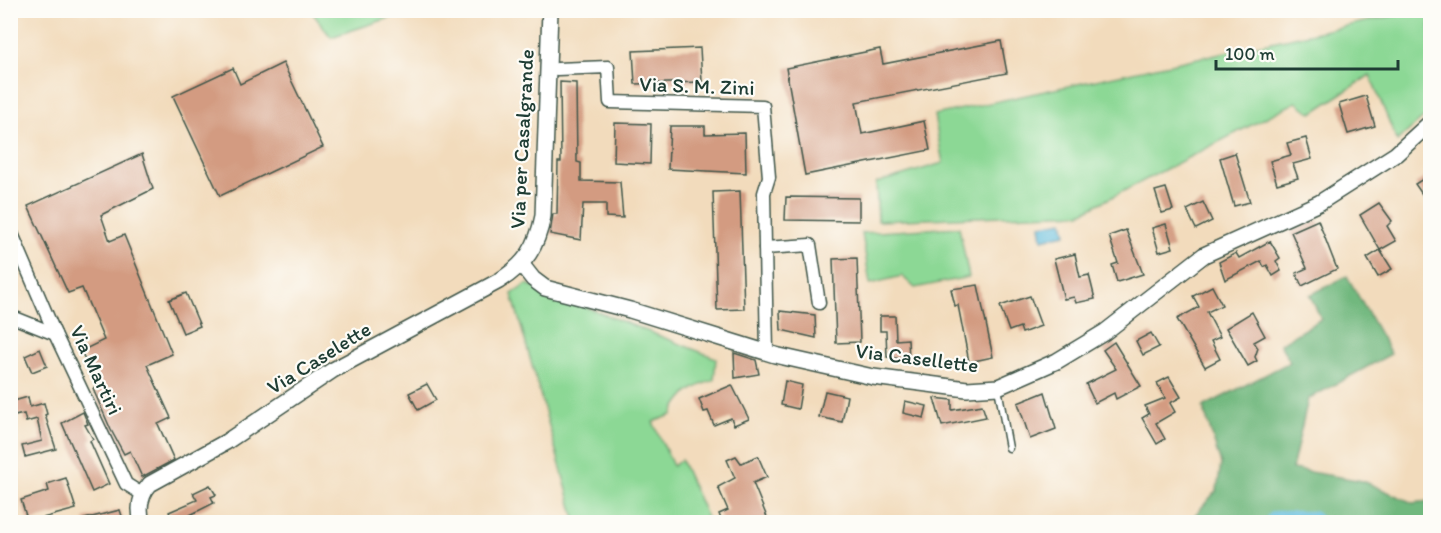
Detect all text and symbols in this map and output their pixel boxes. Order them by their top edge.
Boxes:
scale bar [1216,33,1398,71]
text: 100 m [1225,43,1275,65]
street label: Via per Casalgrande [504,49,539,229]
street label: Via S. M. Zini [639,71,755,100]
street label: Via Caselette [262,316,375,399]
street label: Via Martiri [65,321,128,419]
street label: Via Casellette [854,338,980,377]

